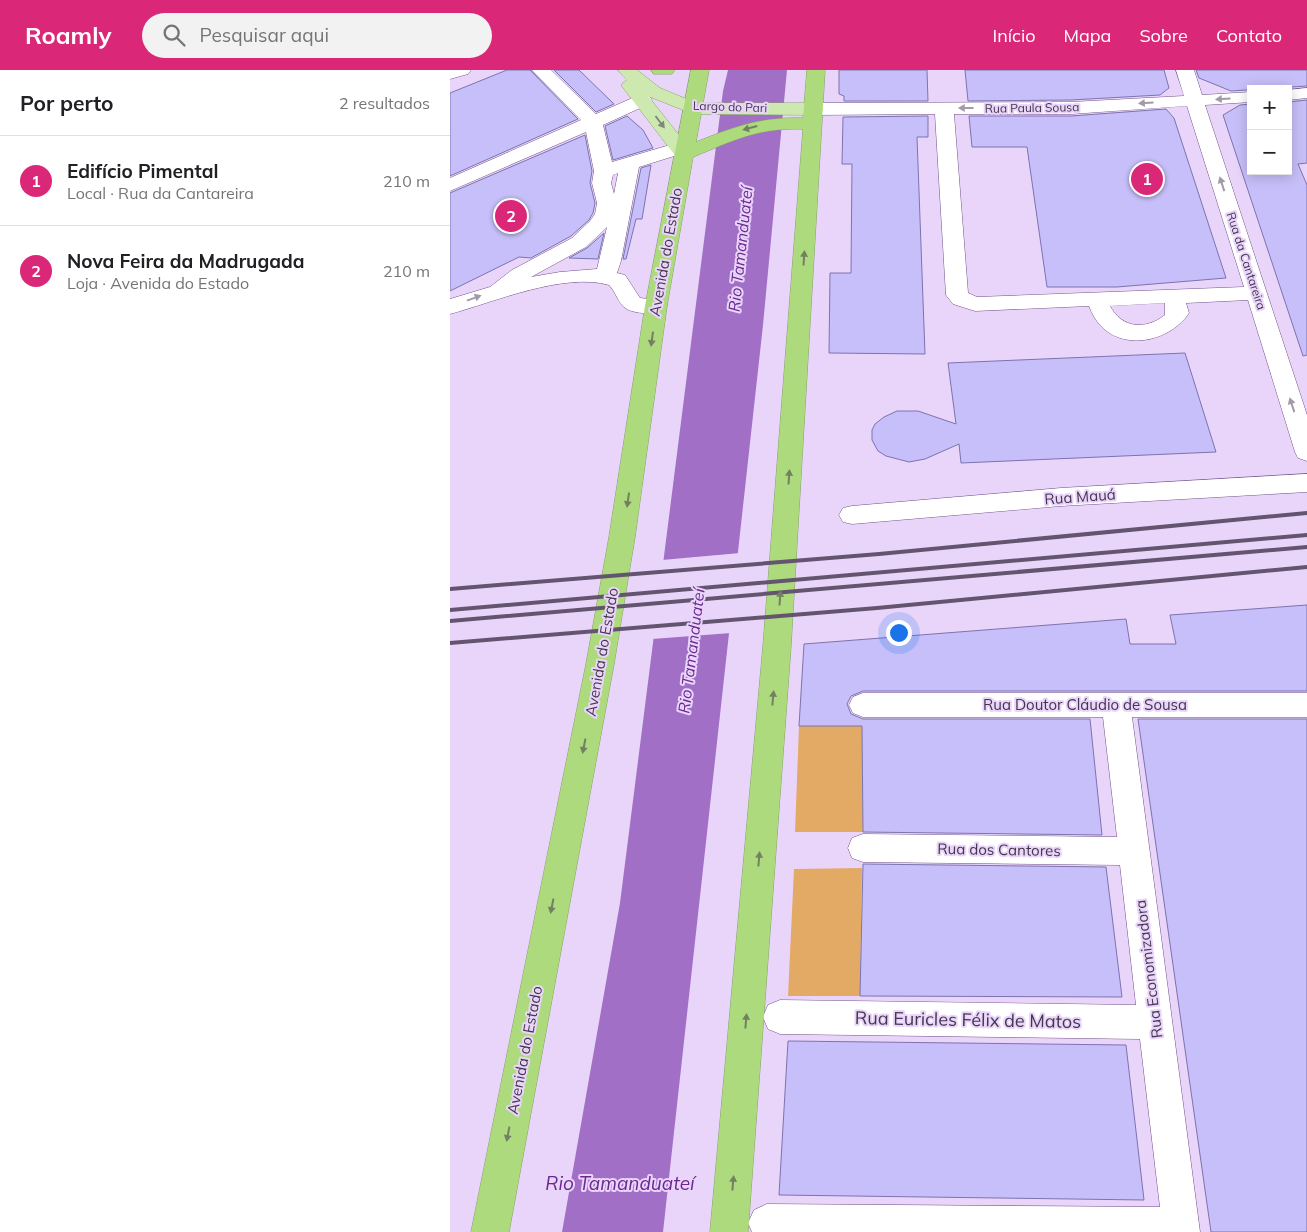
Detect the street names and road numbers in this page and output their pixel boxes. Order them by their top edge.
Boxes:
street label: Largo do Pari [693,98,768,115]
street label: Rua Paula Sousa [984,99,1080,116]
street label: Avenida do Estado [645,186,686,318]
street label: Rua da Cantareira [1224,210,1269,312]
street label: Rua Mauá [1044,485,1116,508]
street label: Avenida do Estado [581,586,622,718]
street label: Rua Doutor Cláudio de Sousa [983,695,1187,714]
street label: Rua dos Cantores [937,839,1061,860]
street label: Rua Economizadora [1131,899,1166,1039]
street label: Avenida do Estado [503,984,546,1116]
street label: Rua Euricles Félix de Matos [855,1006,1081,1033]

